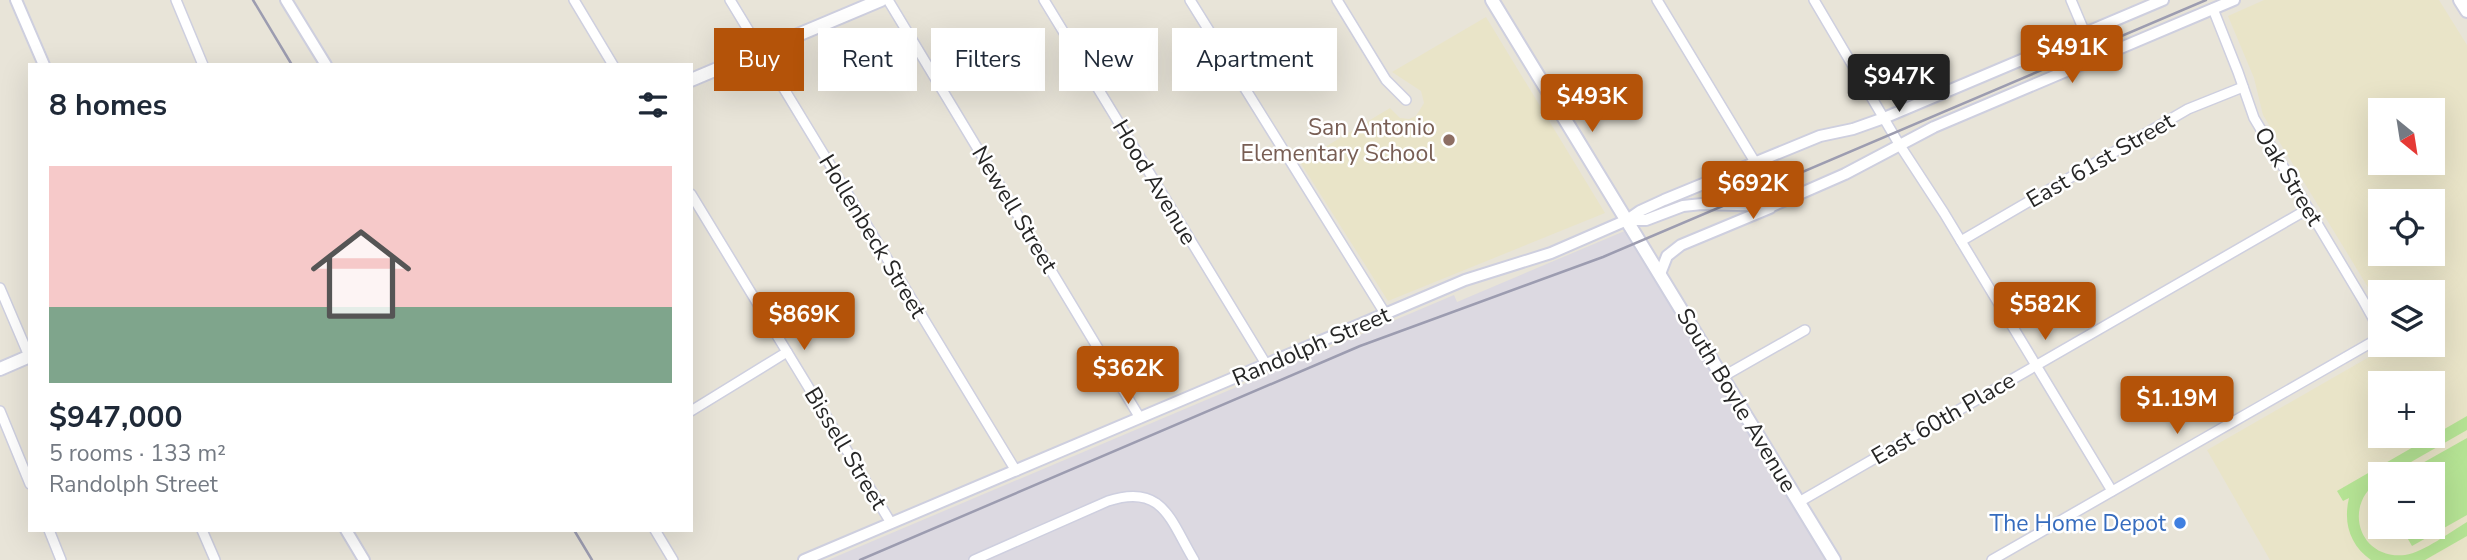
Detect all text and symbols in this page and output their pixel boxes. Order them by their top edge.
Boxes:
pin: $491K [2023,25,2121,85]
chip: Buy [714,28,804,91]
chip: Rent [818,28,917,91]
chip: Filters [931,28,1045,91]
chip: New [1059,28,1158,91]
chip: Apartment [1172,28,1337,91]
text: $491K [2037,32,2107,63]
pin: $947K [1850,54,1948,114]
text: $947K [1864,61,1934,92]
pin: $493K [1543,74,1641,134]
text: $493K [1557,81,1627,112]
text: 8 homes [49,85,167,126]
icon: filters [634,86,672,124]
north arrow [2368,98,2445,175]
map controls [2368,98,2445,539]
street label: East 61st Street [2021,105,2181,215]
place label: San Antonio Elementary School [1241,112,1435,169]
street label: Hood Avenue [1105,114,1204,251]
street label: Oak Street [2247,121,2331,232]
marker: San Antonio Elementary School [1441,132,1457,148]
street label: Newell Street [965,140,1065,279]
street label: Hollenbeck Street [811,149,934,325]
pin: $692K [1704,162,1802,221]
text: $692K [1718,168,1788,199]
button: locate [2368,189,2445,266]
icon: home [298,211,424,337]
button: layers [2368,280,2445,357]
pin: $582K [1996,282,2094,342]
text: $582K [2010,289,2080,320]
pin: $869K [755,292,853,352]
text: $869K [769,299,839,330]
street label: Randolph Street [1227,299,1396,394]
street label: South Boyle Avenue [1669,302,1804,498]
pin: $362K [1079,346,1177,406]
text: $362K [1093,353,1163,384]
street label: East 60th Place [1866,365,2021,472]
button: + [2368,371,2445,448]
pin: $1.19M [2120,376,2234,436]
street label: Bissell Street [797,381,895,516]
text: $1.19M [2137,383,2217,414]
text: $947,000 [49,397,182,438]
text: 5 rooms · 133 m² [49,438,226,469]
button: − [2368,462,2445,539]
text: Randolph Street [49,469,218,500]
place label: The Home Depot [1989,508,2167,539]
marker: The Home Depot [2172,515,2188,531]

